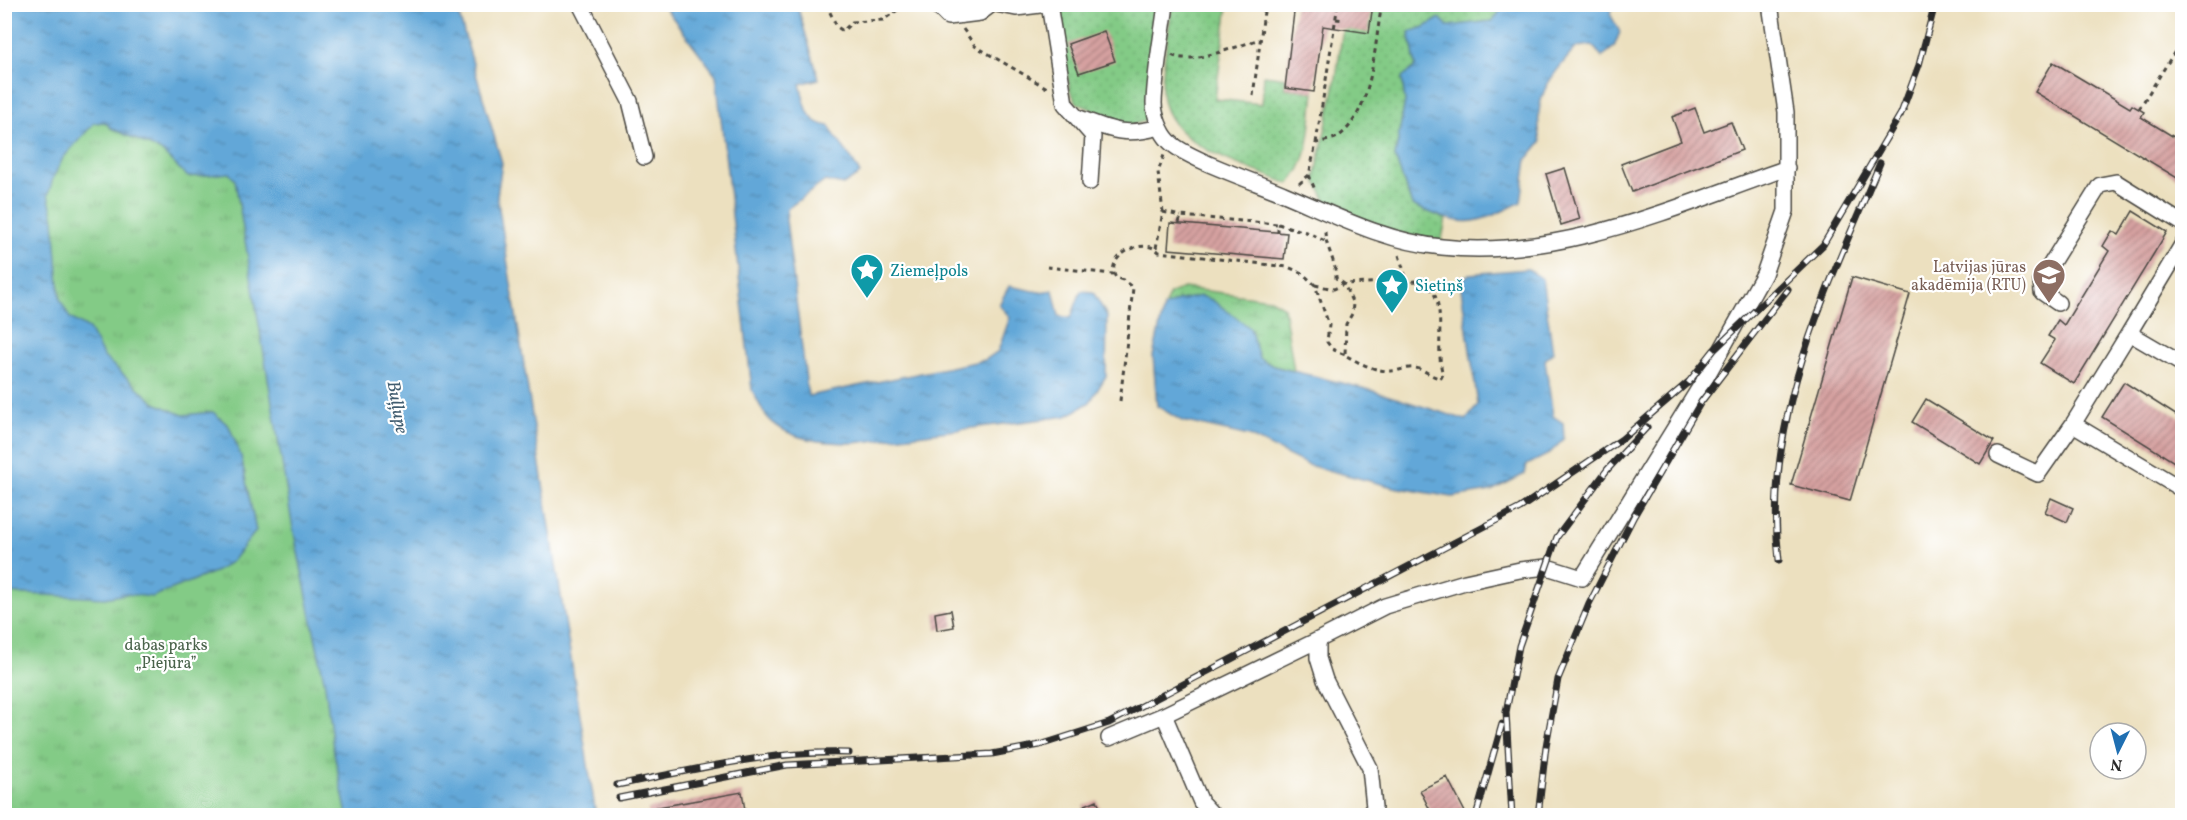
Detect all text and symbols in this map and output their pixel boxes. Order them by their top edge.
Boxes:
place icon: Ziemeļpols [849,252,885,299]
place label: Latvijas jūras akadēmija (RTU) [1911,257,2026,297]
school or university icon: Latvijas jūras akadēmija (RTU) [2031,257,2067,304]
place label: Ziemeļpols [890,261,968,283]
place icon: Sietiņš [1374,267,1410,314]
place label: Sietiņš [1415,276,1463,298]
water label: Buļļupe [380,379,414,436]
park label: dabas parks „Piejūra” [124,635,208,675]
north arrow [2088,721,2148,781]
text: N [2109,752,2124,775]

